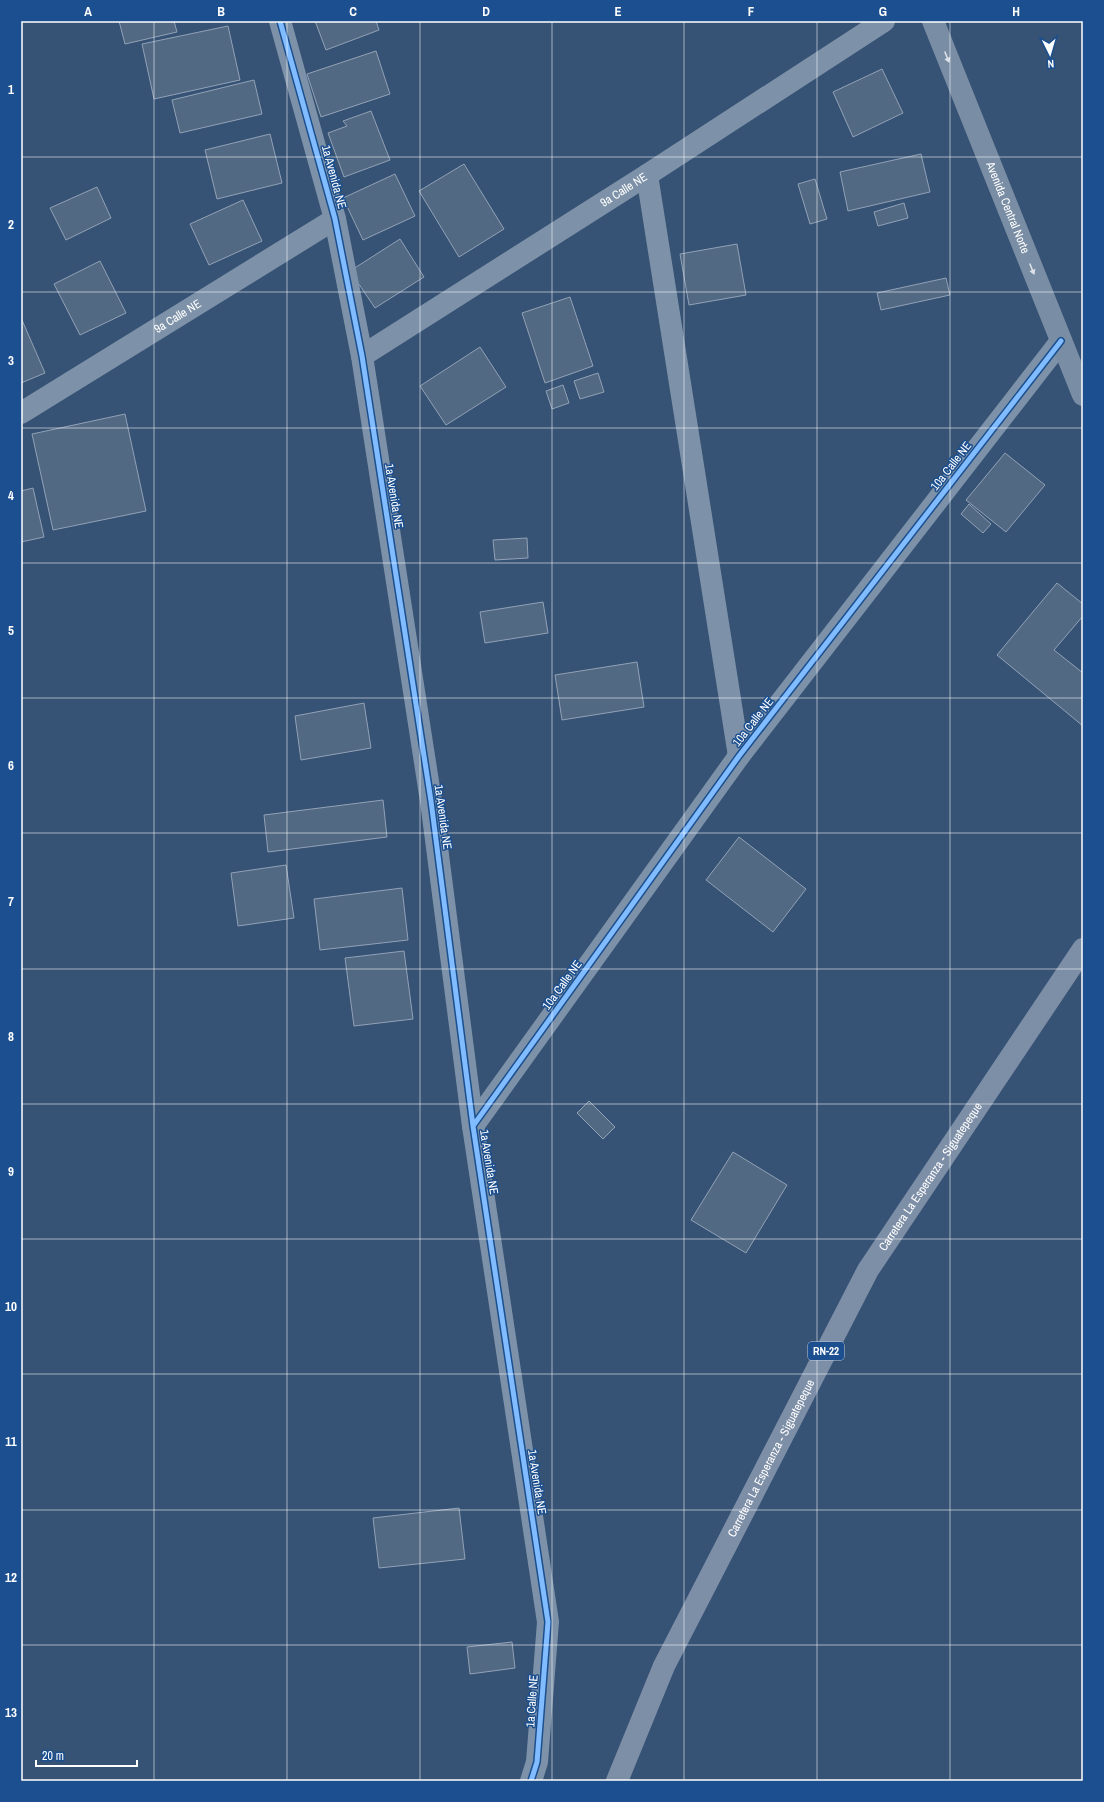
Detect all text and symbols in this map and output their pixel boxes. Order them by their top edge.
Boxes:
text: A [84,3,92,20]
text: B [217,3,225,20]
text: C [349,3,357,20]
text: D [482,3,490,20]
text: E [614,3,622,20]
text: F [748,3,755,20]
text: G [879,3,887,20]
text: H [1012,3,1020,20]
north arrow [1030,34,1070,74]
one-way arrow [945,52,951,64]
text: N [1047,57,1055,71]
text: 1 [8,81,14,98]
street label: 1a Avenida NE [318,143,350,211]
street label: Avenida Central Norte [982,158,1033,256]
street label: 9a Calle NE [597,169,650,211]
text: 2 [8,216,14,233]
one-way arrow [1030,263,1036,275]
street label: 9a Calle NE [151,296,204,337]
text: 3 [8,352,14,369]
street label: 10a Calle NE [927,438,975,494]
street label: 1a Avenida NE [381,462,407,530]
text: 4 [8,487,14,504]
text: 5 [8,622,14,639]
street label: 10a Calle NE [729,694,777,750]
text: 6 [8,757,14,774]
street label: 1a Avenida NE [431,783,455,851]
text: 7 [8,893,14,910]
street label: 10a Calle NE [538,957,586,1013]
text: 8 [8,1028,14,1045]
street label: Carretera La Esperanza - Siguatepeque [875,1099,986,1254]
street label: 1a Avenida NE [476,1128,502,1196]
text: 9 [8,1163,14,1180]
text: 10 [5,1298,17,1315]
road number: RN-22 [808,1342,844,1360]
street label: Carretera La Esperanza - Siguatepeque [724,1377,818,1540]
text: 11 [5,1433,17,1450]
street label: 1a Avenida NE [524,1448,550,1516]
text: 12 [5,1569,17,1586]
street label: 1a Calle NE [522,1674,542,1728]
text: 13 [5,1704,17,1721]
scale bar [36,1742,137,1768]
text: 20 m [42,1748,64,1764]

